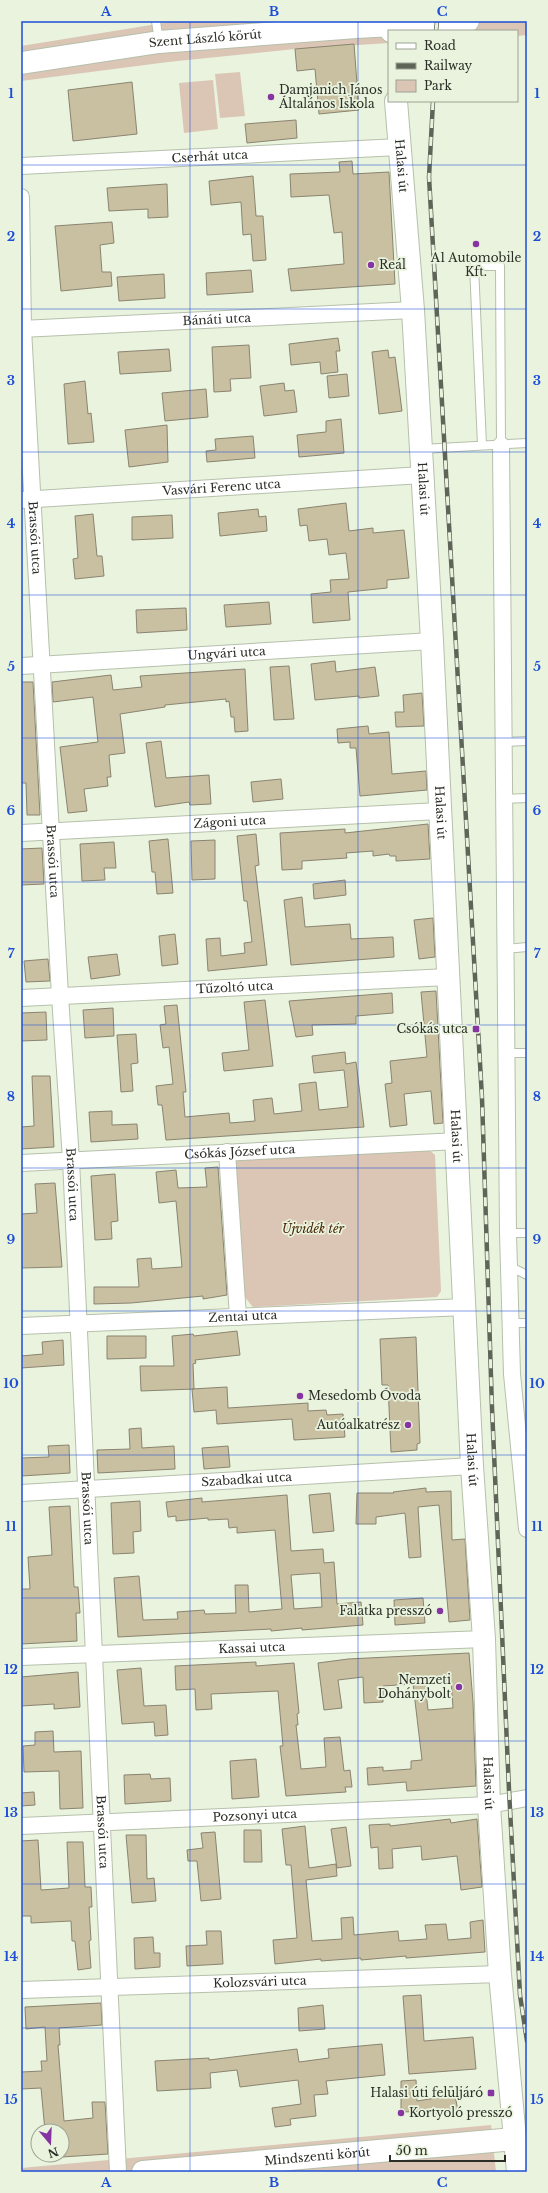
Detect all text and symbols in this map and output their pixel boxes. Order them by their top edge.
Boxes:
text: A [100,3,112,20]
text: B [269,3,279,20]
text: C [437,3,448,20]
street label: Szent László körút [148,26,263,50]
legend [388,30,518,102]
text: Road [424,38,456,53]
text: Railway [424,58,473,73]
text: Park [424,78,452,93]
place label: Damjanich János Általános Iskola [278,82,382,111]
text: 1 [8,85,14,102]
text: 1 [534,85,540,102]
marker: Damjanich János Általános Iskola [266,92,276,102]
street label: Halasi út [392,138,411,194]
street label: Cserhát utca [171,147,249,165]
text: 2 [7,228,15,245]
text: 2 [533,228,541,245]
marker: A1 Automobile Kft. [471,239,481,249]
place label: A1 Automobile Kft. [430,250,521,279]
place label: Reál [379,257,406,272]
marker: Reál [366,260,376,270]
street label: Bánáti utca [182,310,252,328]
text: 3 [7,372,15,389]
text: 3 [533,372,541,389]
street label: Halasi út [415,462,433,517]
street label: Vasvári Ferenc utca [161,476,281,498]
street label: Brassói utca [26,500,45,575]
text: 4 [7,515,16,532]
text: 4 [533,515,542,532]
street label: Ungvári utca [187,643,266,663]
text: 5 [7,658,15,675]
text: 5 [533,658,541,675]
street label: Halasi út [432,785,450,840]
text: 6 [7,802,16,819]
text: 6 [533,802,542,819]
street label: Zágoni utca [193,812,267,831]
street label: Brassói utca [43,824,63,899]
text: 7 [8,945,15,962]
text: 7 [534,945,541,962]
street label: Tűzoltó utca [196,978,274,996]
place label: Csókás utca [396,1021,468,1036]
marker: Csókás utca [471,1024,481,1034]
text: 8 [7,1088,15,1105]
text: 8 [533,1088,541,1105]
street label: Halasi út [448,1109,465,1164]
street label: Csókás József utca [184,1141,296,1162]
street label: Brassói utca [63,1147,82,1222]
park label: Újvidék tér [282,1220,344,1236]
text: 9 [7,1231,16,1248]
text: 9 [533,1231,542,1248]
street label: Zentai utca [208,1307,278,1325]
text: 10 [3,1375,19,1392]
text: 10 [529,1375,545,1392]
place label: Mesedomb Óvoda [308,1387,421,1403]
marker: Mesedomb Óvoda [295,1391,305,1401]
place label: Autóalkatrész [316,1417,400,1432]
marker: Autóalkatrész [403,1420,413,1430]
street label: Halasi út [463,1432,481,1488]
street label: Szabadkai utca [201,1469,293,1489]
street label: Brassói utca [78,1471,97,1546]
text: 11 [5,1518,17,1535]
text: 11 [531,1518,543,1535]
place label: Falatka presszó [339,1603,432,1618]
marker: Falatka presszó [435,1606,445,1616]
street label: Kassai utca [218,1639,286,1656]
text: 12 [4,1661,18,1678]
text: 12 [530,1661,544,1678]
place label: Nemzeti Dohánybolt [378,1672,451,1701]
marker: Nemzeti Dohánybolt [454,1682,464,1692]
street label: Halasi út [481,1756,497,1811]
street label: Brassói utca [94,1795,112,1869]
text: 13 [4,1804,18,1821]
text: 13 [530,1804,544,1821]
street label: Pozsonyi utca [212,1806,298,1824]
text: 14 [4,1948,19,1965]
text: 14 [530,1948,545,1965]
street label: Kolozsvári utca [213,1972,307,1991]
place label: Halasi úti felüljáró [370,2085,483,2100]
marker: Halasi úti felüljáró [486,2088,496,2098]
text: 15 [4,2091,18,2108]
text: 15 [530,2091,544,2108]
place label: Kortyoló presszó [409,2105,513,2120]
marker: Kortyoló presszó [396,2108,406,2118]
north arrow [30,2123,70,2163]
scale bar [390,2137,505,2163]
text: 50 m [396,2143,428,2158]
text: N [45,2144,60,2161]
street label: Mindszenti körút [264,2144,371,2168]
text: A [100,2174,112,2191]
text: B [269,2174,279,2191]
text: C [437,2174,448,2191]

